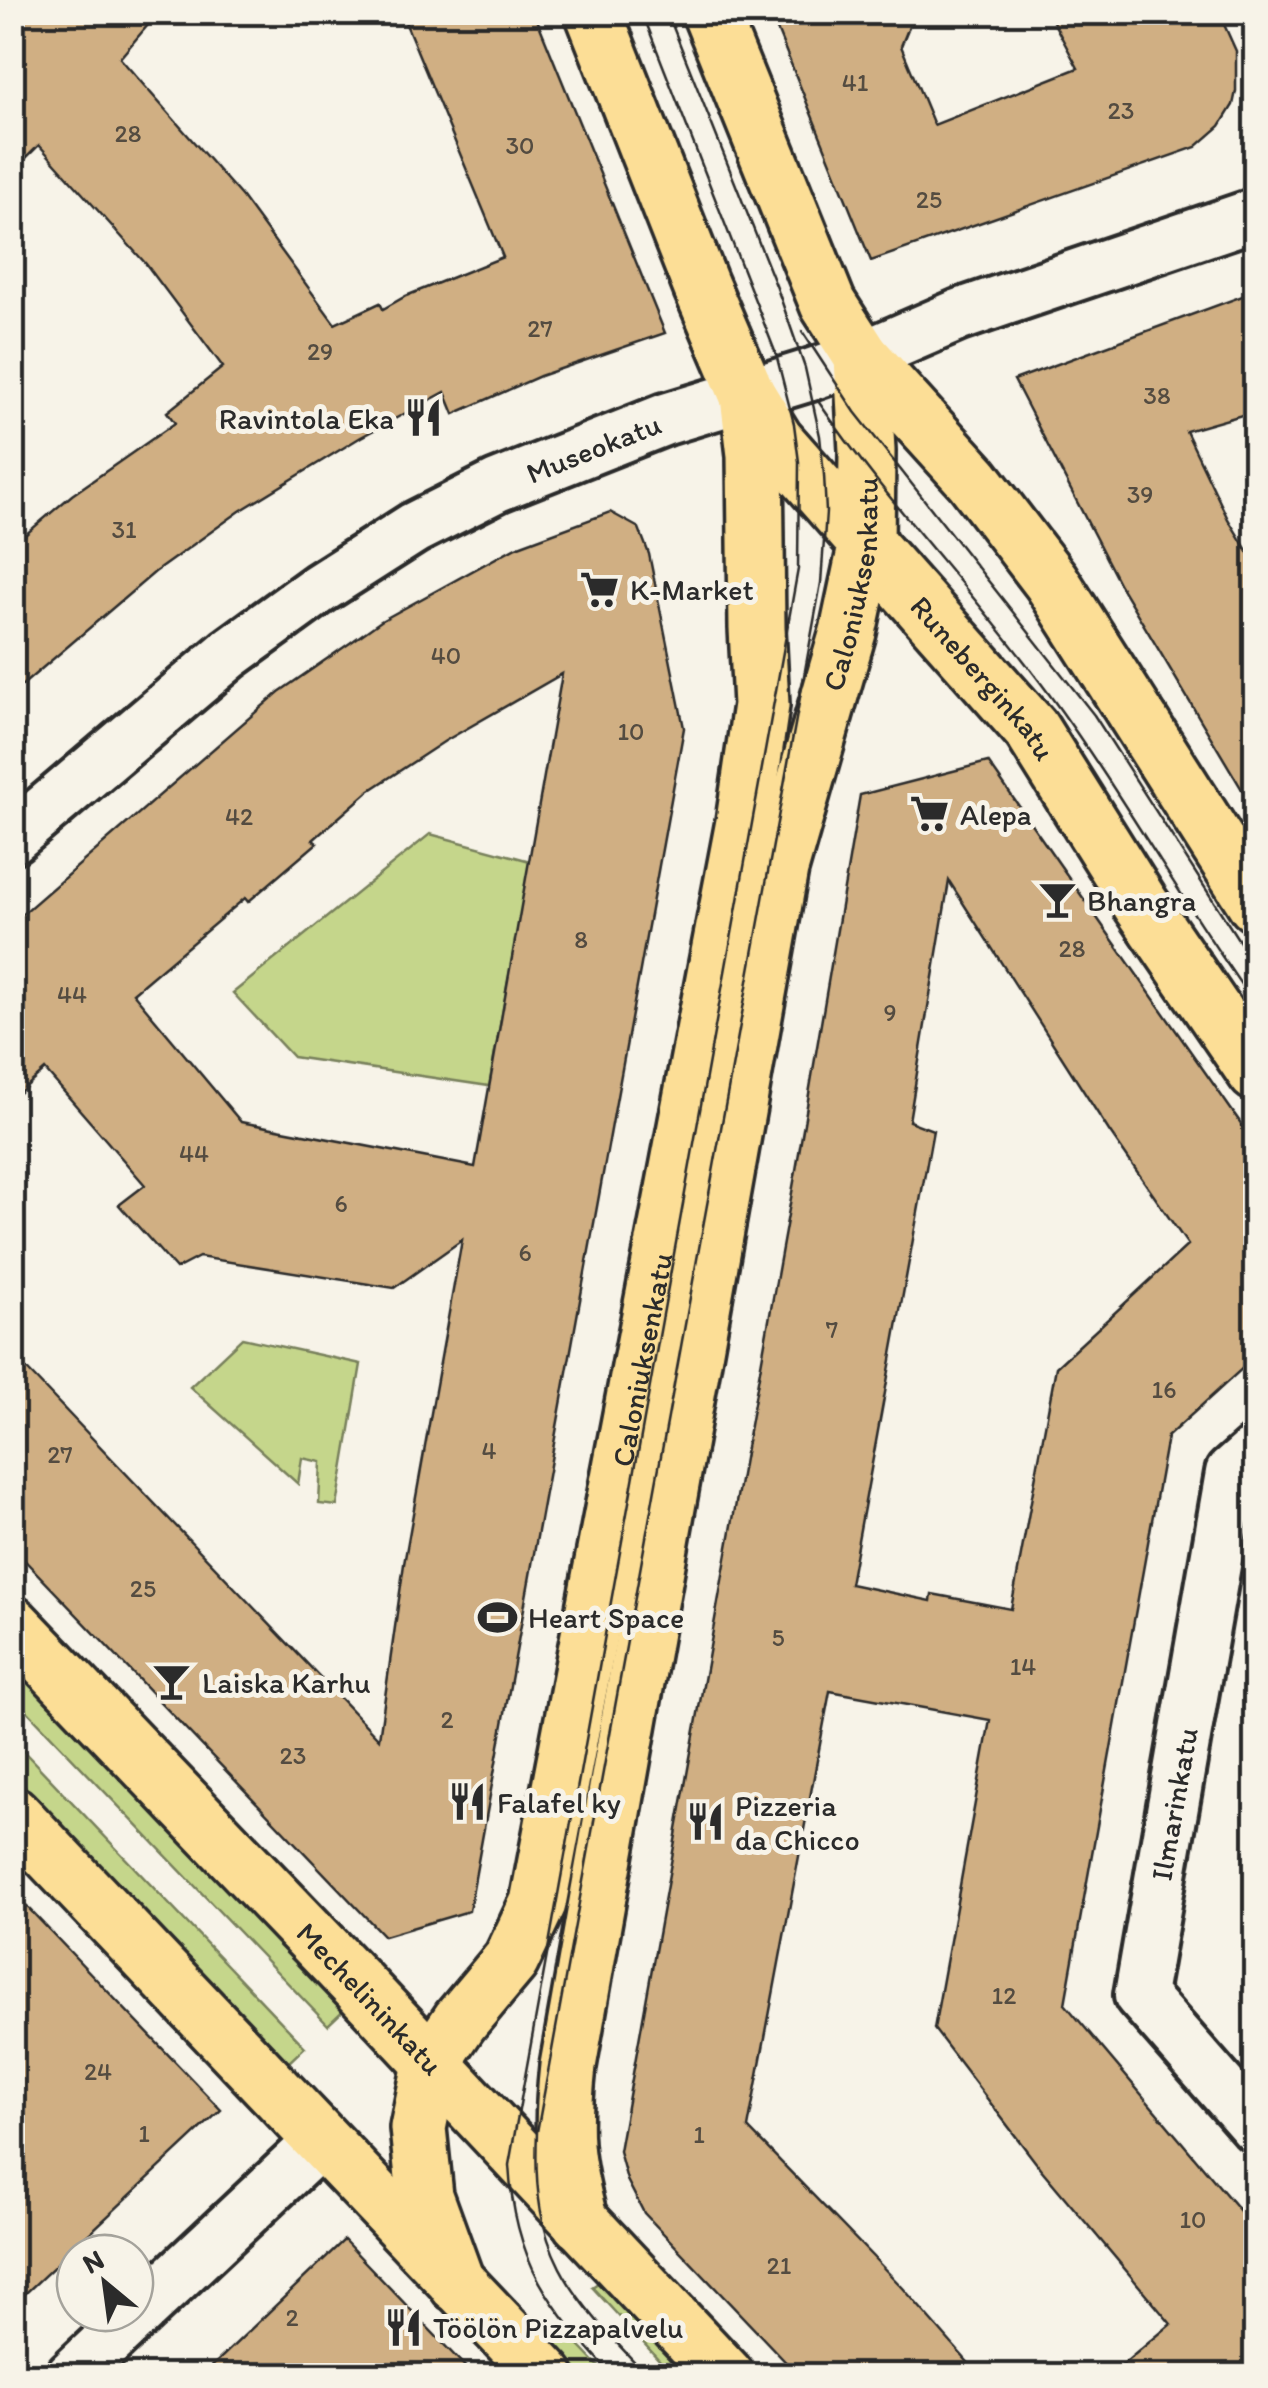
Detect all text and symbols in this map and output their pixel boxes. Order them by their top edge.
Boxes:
house number: 41 [842,67,869,97]
house number: 23 [1108,95,1134,125]
house number: 28 [115,118,141,148]
house number: 30 [505,130,535,160]
house number: 25 [916,184,942,214]
house number: 27 [527,313,553,343]
house number: 29 [307,336,333,366]
house number: 38 [1143,380,1171,410]
restaurant icon: Ravintola Eka [403,397,445,439]
place label: Ravintola Eka [219,400,394,437]
street label: Museokatu [521,405,666,491]
street label: Caloniuksenkatu [814,477,885,695]
house number: 39 [1127,479,1153,509]
house number: 31 [111,514,137,544]
supermarket icon: K-Market [579,568,621,610]
place label: K-Market [630,571,754,608]
street label: Runeberginkatu [903,588,1064,767]
house number: 40 [431,640,461,670]
house number: 10 [617,716,645,746]
supermarket icon: Alepa [909,793,951,835]
place label: Alepa [960,796,1032,833]
house number: 42 [225,801,253,831]
bar icon: Bhangra [1036,879,1078,921]
place label: Bhangra [1087,882,1196,919]
house number: 8 [574,924,588,954]
house number: 28 [1059,933,1085,963]
house number: 44 [57,979,87,1009]
house number: 9 [883,997,897,1027]
house number: 44 [179,1138,209,1168]
house number: 6 [334,1188,348,1218]
house number: 6 [518,1237,532,1267]
street label: Caloniuksenkatu [603,1249,680,1470]
house number: 7 [826,1314,838,1344]
house number: 16 [1152,1374,1176,1404]
house number: 4 [481,1435,497,1465]
house number: 27 [47,1439,73,1469]
house number: 25 [130,1573,156,1603]
sports icon: Heart Space [477,1596,519,1638]
place label: Heart Space [528,1599,684,1636]
house number: 5 [771,1622,785,1652]
house number: 14 [1010,1651,1036,1681]
bar icon: Laiska Karhu [151,1661,193,1703]
place label: Laiska Karhu [202,1664,371,1701]
house number: 2 [440,1704,454,1734]
street label: Ilmarinkatu [1142,1725,1206,1883]
house number: 23 [280,1740,306,1770]
restaurant icon: Falafel ky [446,1781,488,1823]
place label: Falafel ky [497,1784,621,1821]
place label: Pizzeria da Chicco [735,1787,860,1858]
restaurant icon: Pizzeria da Chicco [684,1801,726,1843]
street label: Mechelininkatu [289,1914,451,2082]
house number: 12 [992,1980,1016,2010]
house number: 24 [84,2056,112,2086]
house number: 1 [138,2118,150,2148]
house number: 1 [693,2119,705,2149]
house number: 10 [1179,2204,1207,2234]
north arrow [55,2233,155,2333]
text: N [76,2242,109,2281]
house number: 21 [767,2250,792,2280]
house number: 2 [285,2302,299,2332]
restaurant icon: Töölön Pizzapalvelu [382,2306,424,2348]
place label: Töölön Pizzapalvelu [433,2309,684,2346]

